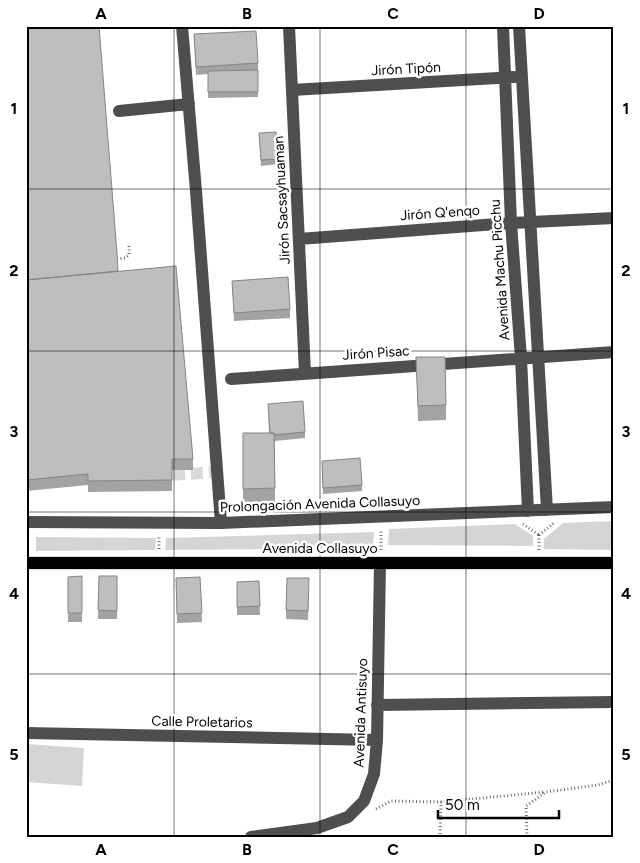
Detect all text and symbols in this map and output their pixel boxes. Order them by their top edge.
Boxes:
text: A [95,4,107,23]
text: B [242,4,252,23]
text: C [387,4,399,23]
text: D [533,4,545,23]
street label: Jirón Tipón [371,59,441,79]
text: 1 [11,99,17,118]
text: 1 [623,99,629,118]
street label: Jirón Sacsayhuaman [270,135,294,265]
street label: Avenida Machu Picchu [487,199,513,341]
street label: Jirón Q'enqo [400,202,480,224]
text: 2 [9,261,19,280]
text: 2 [621,261,631,280]
street label: Jirón Pisac [342,342,411,364]
text: 3 [10,422,19,441]
text: 3 [622,422,631,441]
street label: Prolongación Avenida Collasuyo [219,492,421,516]
street label: Avenida Collasuyo [262,540,378,557]
text: 4 [9,584,19,603]
text: 4 [621,584,631,603]
street label: Avenida Antisuyo [351,658,371,768]
street label: Calle Proletarios [151,713,253,731]
text: 5 [9,745,19,764]
text: 5 [621,745,631,764]
scale bar [438,788,559,820]
text: 50 m [445,796,480,814]
text: A [95,840,107,859]
text: B [242,840,252,859]
text: C [387,840,399,859]
text: D [533,840,545,859]

